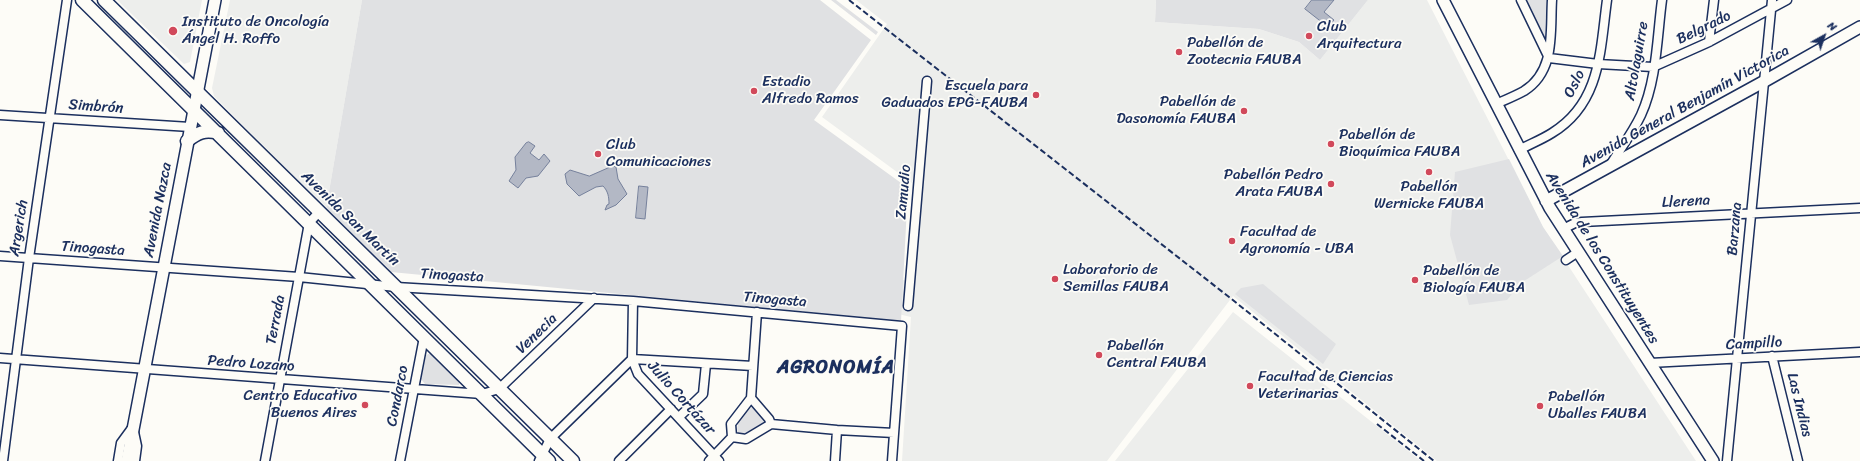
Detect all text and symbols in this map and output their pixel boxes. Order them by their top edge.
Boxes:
street label: Belgrado [1674,7,1734,49]
place label: Instituto de Oncología Ángel H. Roffo [182,13,329,48]
north arrow [1804,16,1844,56]
text: N [1823,17,1841,36]
place label: Club Arquitectura [1317,18,1402,53]
street label: Altolaguirre [1621,20,1653,102]
marker: Instituto de Oncología Ángel H. Roffo [167,25,179,37]
marker: Club Arquitectura [1304,31,1314,41]
place label: Pabellón de Zootecnia FAUBA [1187,34,1301,69]
street label: Avenida General Benjamín Victorica [1577,42,1793,172]
marker: Pabellón de Zootecnia FAUBA [1174,47,1184,57]
street label: Oslo [1561,67,1589,101]
place label: Estadio Alfredo Ramos [762,73,859,108]
place label: Escuela para Gaduados EPG-FAUBA [882,77,1028,112]
marker: Estadio Alfredo Ramos [749,86,759,96]
marker: Escuela para Gaduados EPG-FAUBA [1031,90,1041,100]
place label: Pabellón de Dasonomía FAUBA [1116,93,1236,128]
street label: Simbrón [68,96,124,118]
marker: Pabellón de Dasonomía FAUBA [1239,106,1249,116]
place label: Pabellón de Bioquímica FAUBA [1339,126,1460,161]
place label: Club Comunicaciones [606,136,711,171]
marker: Pabellón de Bioquímica FAUBA [1326,139,1336,149]
marker: Club Comunicaciones [593,149,603,159]
street label: Avenida Nazca [140,161,176,259]
street label: Zamudio [893,164,915,220]
place label: Pabellón Pedro Arata FAUBA [1224,166,1323,201]
street label: Avenida San Martín [297,167,403,271]
marker: Pabellón Wernicke FAUBA [1424,167,1434,177]
street label: Avenida de los Constituyentes [1541,168,1663,348]
place label: Pabellón Wernicke FAUBA [1374,178,1484,213]
marker: Pabellón Pedro Arata FAUBA [1326,179,1336,189]
street label: Llerena [1661,192,1711,212]
street label: Argerich [6,198,32,258]
street label: Barzana [1724,202,1746,256]
place label: Facultad de Agronomía - UBA [1240,223,1354,258]
marker: Facultad de Agronomía - UBA [1227,236,1237,246]
street label: Tinogasta [61,238,125,260]
place label: Laboratorio de Semillas FAUBA [1063,261,1169,296]
place label: Pabellón de Biología FAUBA [1423,262,1525,297]
street label: Tinogasta [420,265,484,287]
marker: Laboratorio de Semillas FAUBA [1050,274,1060,284]
marker: Pabellón de Biología FAUBA [1410,275,1420,285]
street label: Tinogasta [743,288,807,312]
street label: Terrada [262,294,290,346]
street label: Venecia [513,310,561,358]
street label: Campillo [1725,334,1783,354]
place label: Pabellón Central FAUBA [1107,337,1207,372]
marker: Pabellón Central FAUBA [1094,350,1104,360]
street label: Pedro Lozano [207,352,295,376]
street label: Julio Cortázar [643,357,719,439]
district label: AGRONOMÍA [777,357,895,379]
street label: Condarco [383,364,413,428]
place label: Facultad de Ciencias Veterinarias [1258,368,1393,403]
street label: Las Indias [1782,371,1816,439]
marker: Facultad de Ciencias Veterinarias [1245,381,1255,391]
place label: Centro Educativo Buenos Aires [244,387,357,422]
place label: Pabellón Uballes FAUBA [1548,388,1647,423]
marker: Centro Educativo Buenos Aires [360,400,370,410]
marker: Pabellón Uballes FAUBA [1535,401,1545,411]

